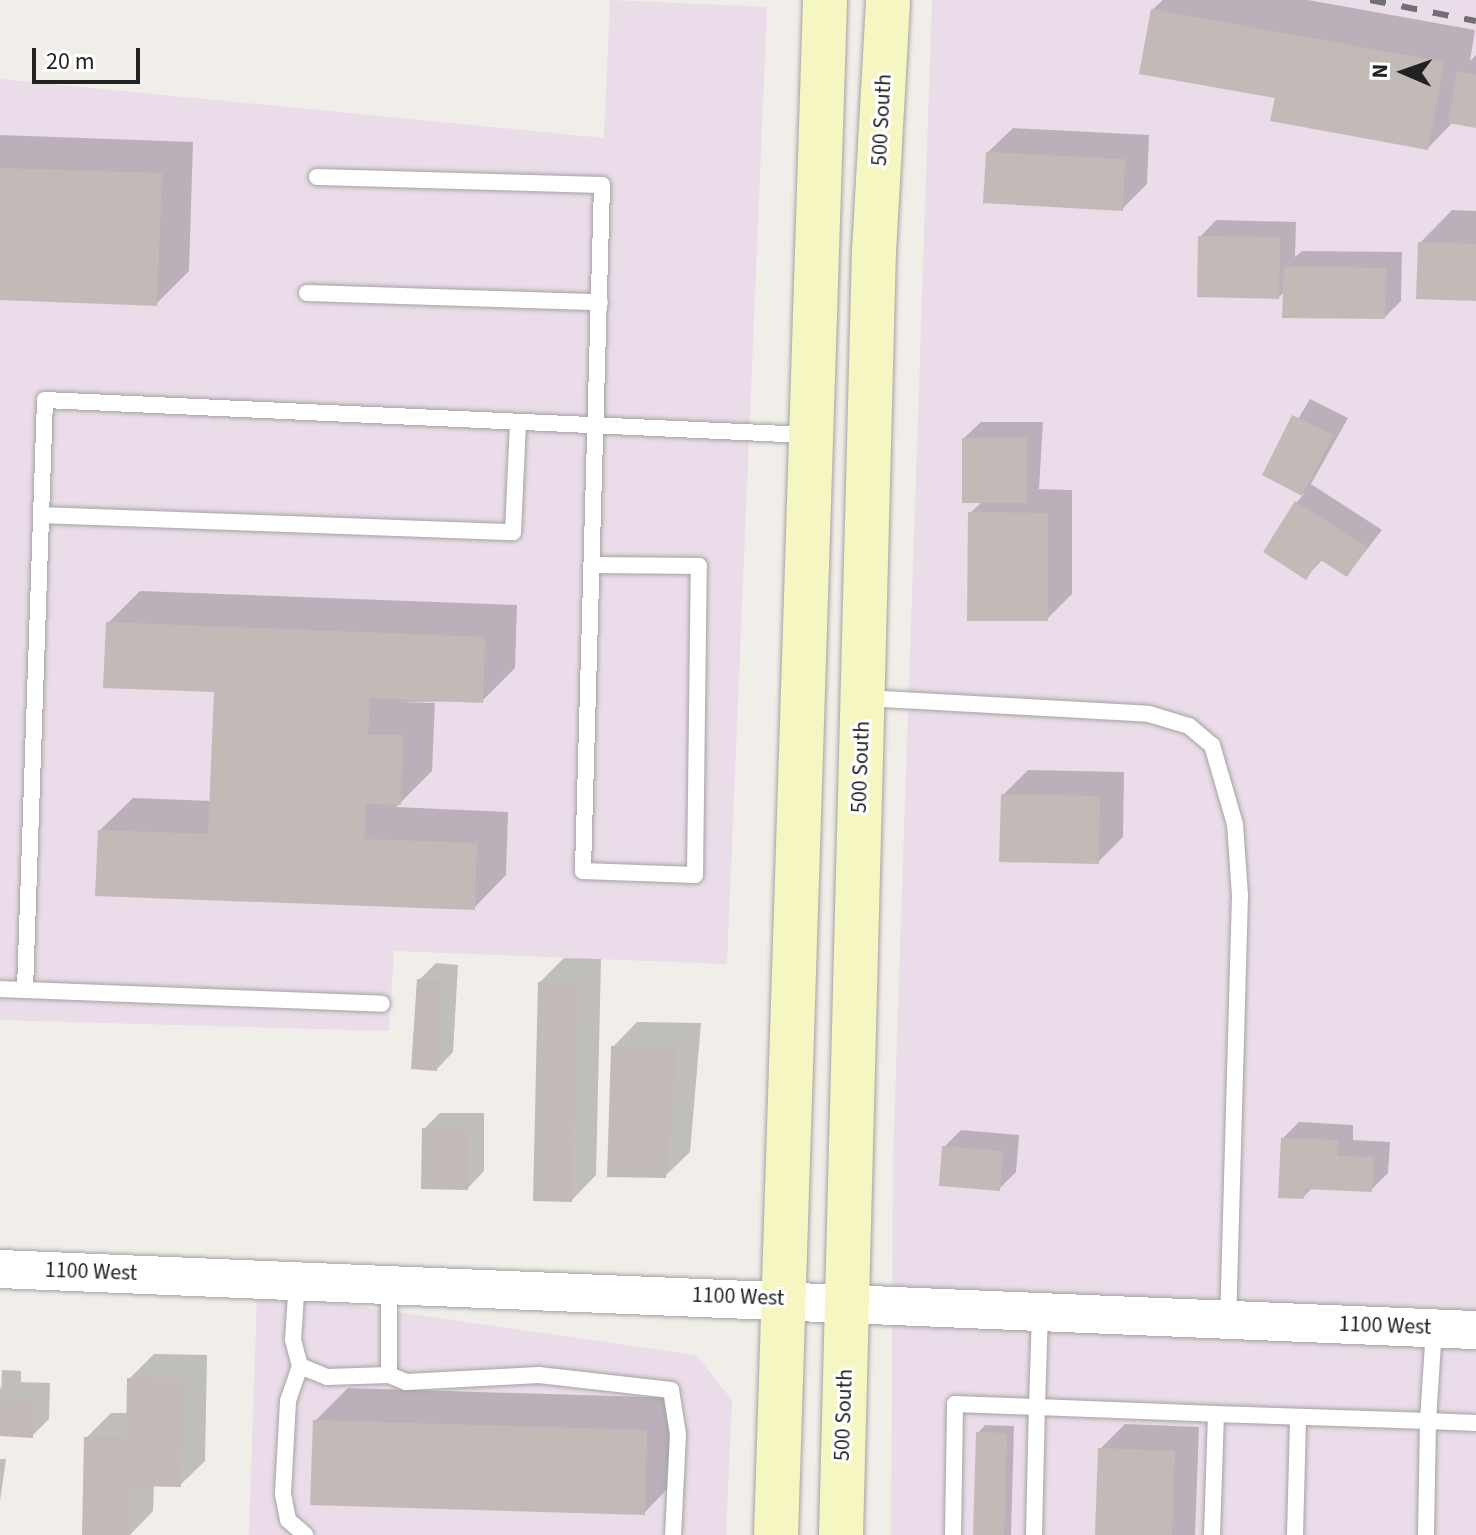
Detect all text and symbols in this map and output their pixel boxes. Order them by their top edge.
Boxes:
scale bar [36,32,144,82]
north arrow [1364,32,1444,112]
text: 20 m [46,44,95,79]
text: N [1364,63,1396,79]
street label: 500 South [866,73,898,167]
street label: 500 South [846,720,876,814]
street label: 1100 West [44,1257,138,1287]
street label: 1100 West [691,1282,785,1312]
street label: 1100 West [1338,1311,1432,1341]
street label: 500 South [829,1368,859,1462]

